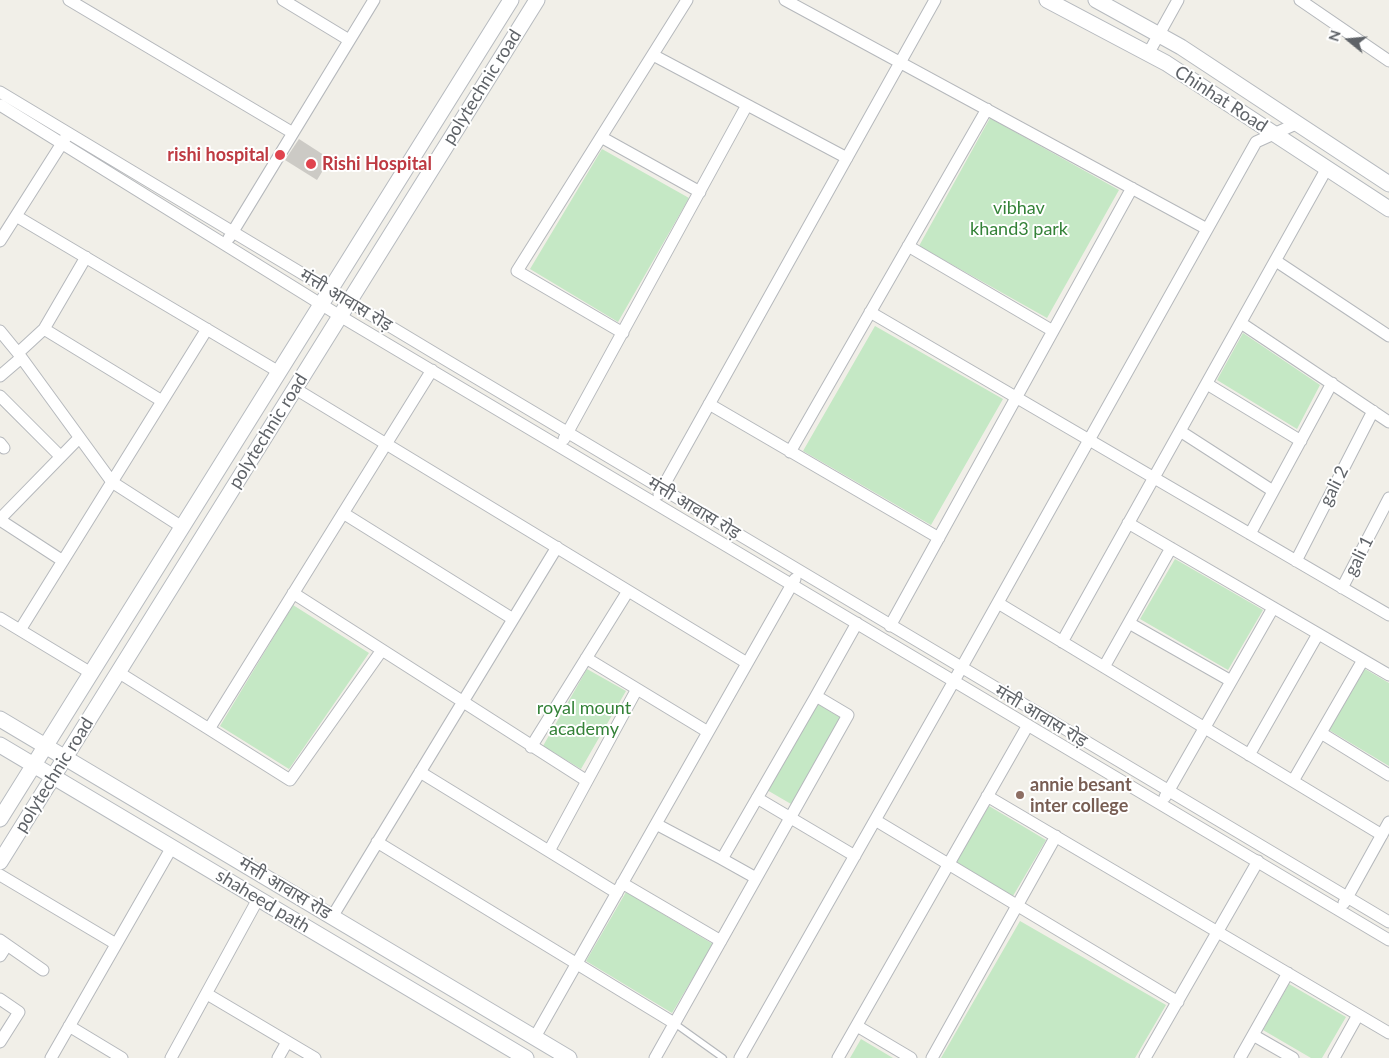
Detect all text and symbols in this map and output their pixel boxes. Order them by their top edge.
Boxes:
north arrow [1324,15,1374,65]
street label: polytechnic road [438,26,526,148]
text: N [1324,28,1344,43]
street label: Chinhat Road [1171,61,1271,137]
place label: rishi hospital [167,144,269,166]
marker: rishi hospital [273,148,287,162]
place label: Rishi Hospital [322,153,432,175]
marker: Rishi Hospital [304,157,318,171]
park label: vibhav khand3 park [970,197,1068,240]
street label: मंत्ती आवास रोड़ [296,264,396,336]
street label: polytechnic road [224,370,312,492]
street label: gali 2 [1315,462,1353,510]
street label: मंत्ती आवास रोड़ [644,472,744,544]
street label: gali 1 [1340,532,1378,580]
street label: मंत्ती आवास रोड़ [991,680,1091,752]
park label: royal mount academy [537,697,631,740]
street label: polytechnic road [10,714,98,836]
place label: annie besant inter college [1030,774,1132,816]
marker: annie besant inter college [1014,789,1026,801]
street label: मंत्ती आवास रोड [235,852,335,924]
street label: shaheed path [212,864,314,938]

